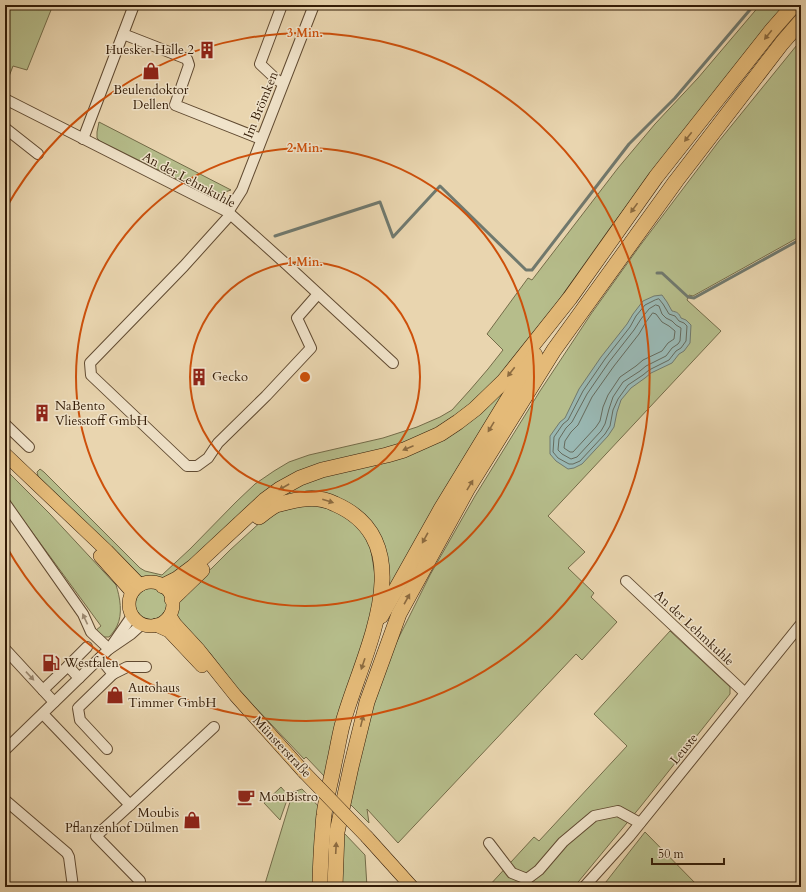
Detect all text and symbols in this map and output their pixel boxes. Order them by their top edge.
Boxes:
text: 3 Min. [287,25,323,41]
one-way arrow [764,29,773,40]
building icon: Huesker Halle 2 [197,40,217,60]
place label: Huesker Halle 2 [106,41,194,59]
shop icon: Beulendoktor Dellen [141,61,161,81]
street label: Im Brömken [239,68,283,141]
place label: Beulendoktor Dellen [113,81,189,114]
one-way arrow [684,131,692,142]
text: 2 Min. [287,140,323,156]
street label: An der Lehmkuhle [139,148,239,212]
one-way arrow [629,203,638,214]
text: 1 Min. [287,254,323,270]
building icon: Gecko [189,367,209,387]
one-way arrow [507,367,515,378]
place label: Gecko [212,368,248,386]
centre of rings [298,370,312,384]
place label: NaBento Vliesstoff GmbH [55,397,148,430]
building icon: NaBento Vliesstoff GmbH [32,403,52,423]
one-way arrow [488,421,495,433]
one-way arrow [401,446,413,452]
one-way arrow [466,480,474,490]
one-way arrow [279,483,289,491]
one-way arrow [322,498,334,504]
one-way arrow [422,533,429,544]
street label: An der Lehmkuhle [650,586,738,670]
one-way arrow [404,593,410,605]
one-way arrow [82,613,88,625]
fuel station icon: Westfalen [41,653,61,673]
place label: Westfalen [63,654,120,672]
one-way arrow [359,658,365,670]
one-way arrow [25,671,34,680]
place label: Autohaus Timmer GmbH [128,679,217,712]
shop icon: Autohaus Timmer GmbH [105,685,125,705]
street label: Münsterstraße [249,712,315,782]
one-way arrow [360,715,366,727]
street label: Leuste [666,730,702,768]
cafe icon: MouBistro [236,787,256,807]
place label: MouBistro [259,788,318,806]
place label: Moubis Pflanzenhof Dülmen [65,804,180,837]
shop icon: Moubis Pflanzenhof Dülmen [182,810,202,830]
scale bar [652,840,724,866]
one-way arrow [333,842,340,854]
text: 50 m [658,846,685,862]

